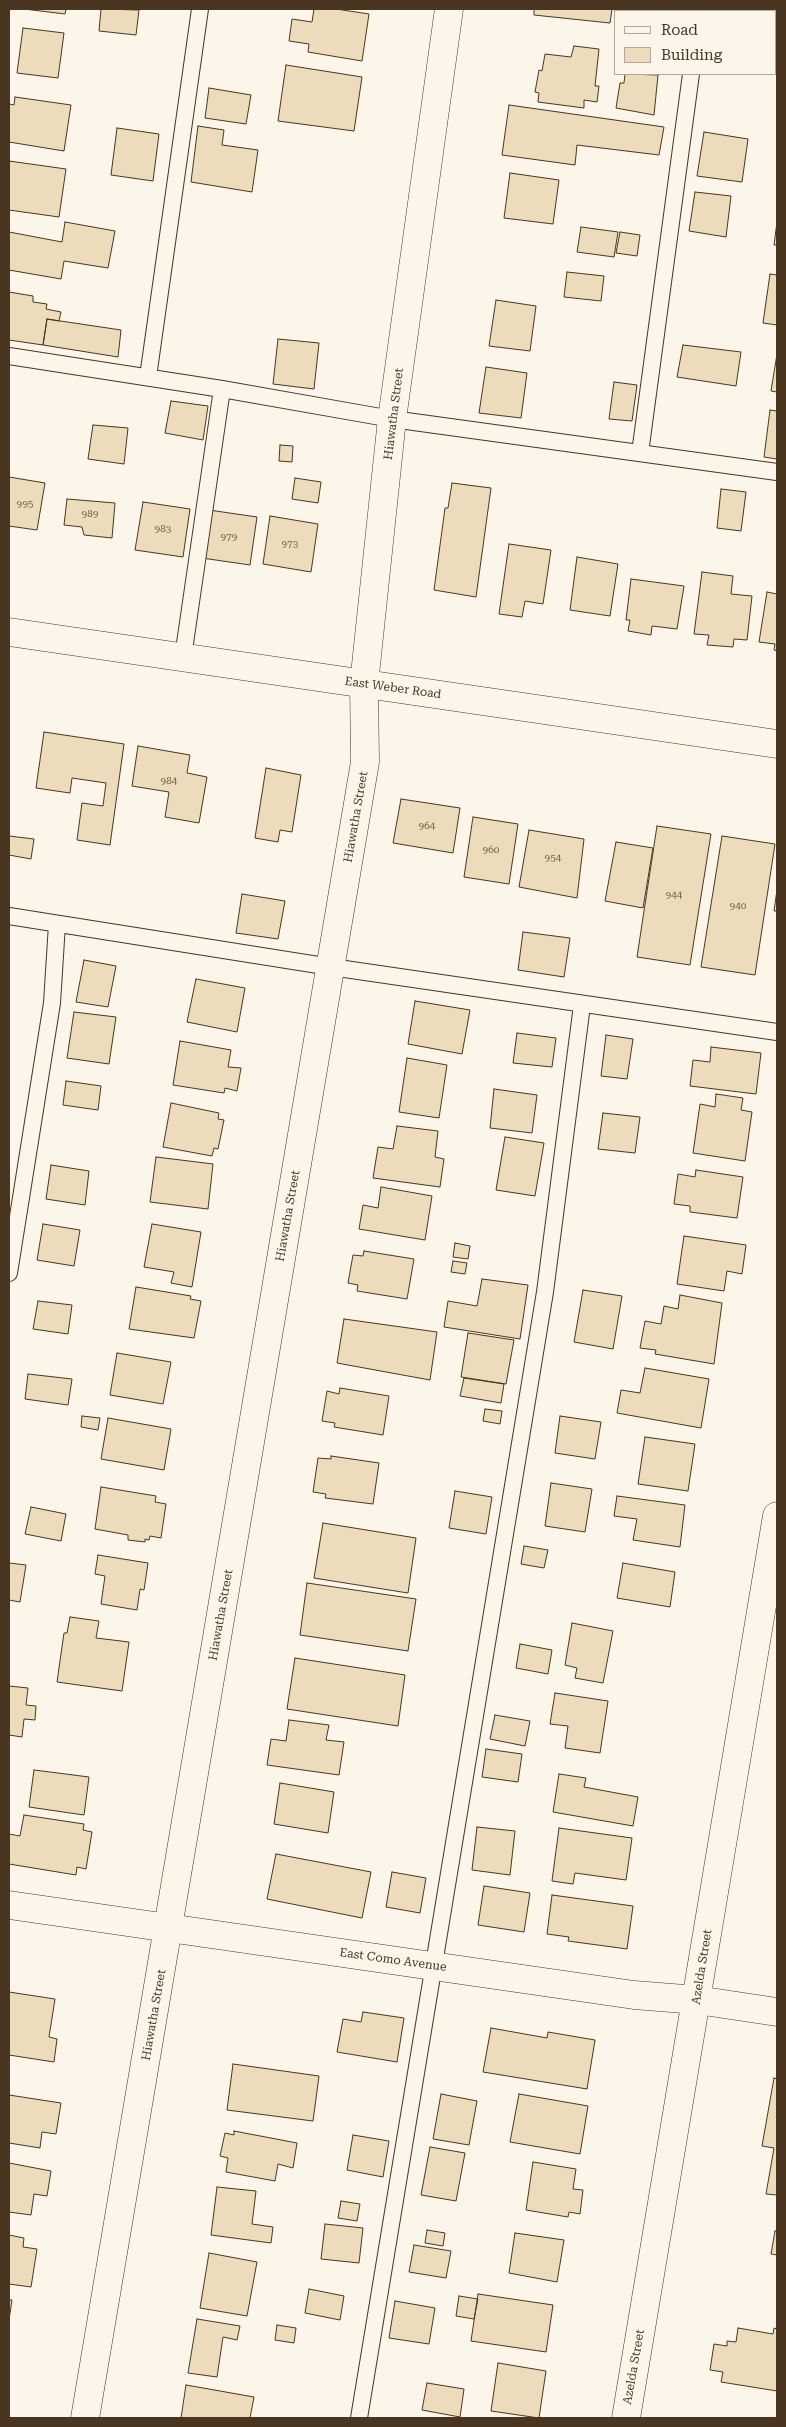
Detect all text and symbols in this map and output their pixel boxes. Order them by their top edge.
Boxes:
legend [614,10,776,75]
text: Road [661,21,698,39]
text: Building [661,46,722,64]
street label: Hiawatha Street [381,367,407,461]
house number: 995 [17,498,33,510]
house number: 989 [82,508,98,520]
house number: 983 [155,523,171,535]
house number: 979 [221,531,237,543]
house number: 973 [282,538,298,550]
street label: East Weber Road [344,674,442,702]
street label: Hiawatha Street [341,770,371,864]
house number: 984 [161,775,177,787]
house number: 964 [419,820,435,832]
house number: 960 [483,844,499,856]
house number: 954 [545,852,561,864]
house number: 944 [666,889,682,901]
house number: 940 [730,900,746,912]
street label: Hiawatha Street [273,1169,303,1263]
street label: Hiawatha Street [206,1568,236,1662]
street label: Azelda Street [689,1928,715,2006]
street label: East Como Avenue [339,1945,447,1975]
street label: Hiawatha Street [139,1968,169,2062]
street label: Azelda Street [620,2328,648,2406]

